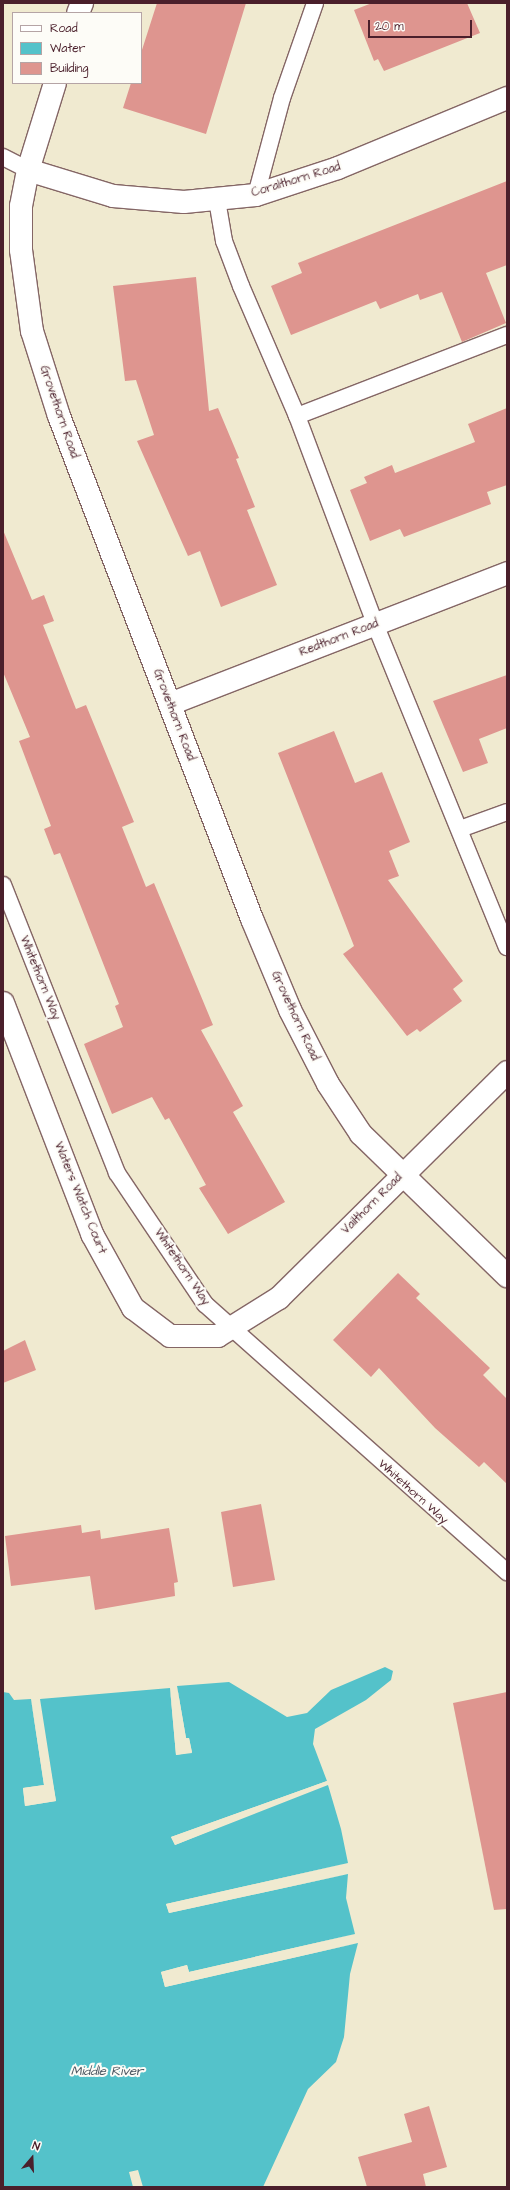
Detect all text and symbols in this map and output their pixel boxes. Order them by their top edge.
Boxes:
legend [12,12,142,84]
scale bar [370,12,474,38]
text: 20 m [375,18,404,35]
text: Road [50,20,78,37]
text: Water [50,40,85,57]
text: Building [50,60,88,77]
street label: Coralthorn Road [250,160,342,200]
street label: Grovethorn Road [36,364,82,460]
street label: Redthorn Road [297,616,381,660]
street label: Grovethorn Road [150,667,198,763]
street label: Whitethorn Way [17,934,63,1022]
street label: Grovethorn Road [268,969,322,1063]
street label: Waters Watch Court [51,1140,109,1256]
street label: Vailthorn Road [339,1171,405,1237]
street label: Whitethorn Way [151,1226,213,1308]
street label: Whitethorn Way [375,1457,451,1527]
water label: Middle River [71,2063,143,2079]
north arrow [12,2138,52,2178]
text: N [30,2138,42,2154]

